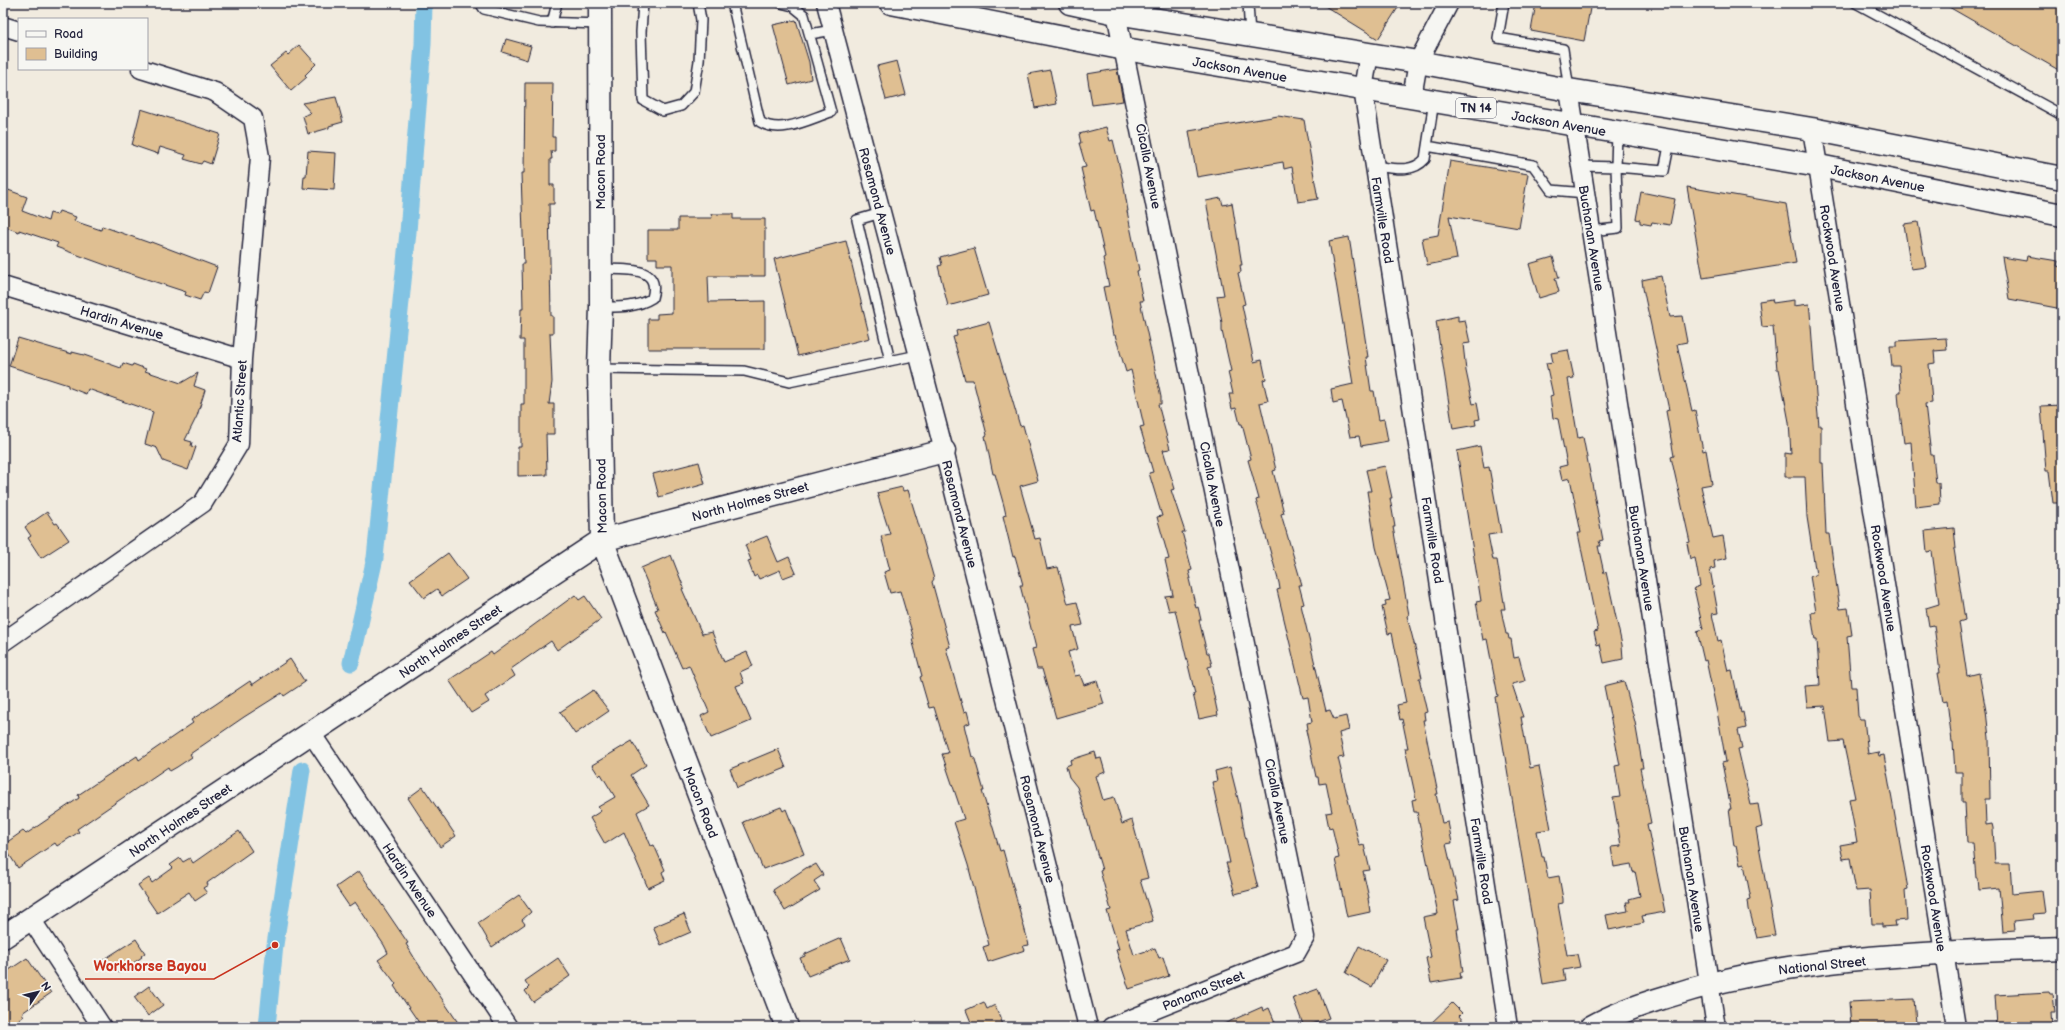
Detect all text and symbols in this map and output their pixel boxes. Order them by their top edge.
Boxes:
legend [18,18,148,70]
text: Road [54,27,83,42]
text: Building [54,47,98,62]
street label: Jackson Avenue [1191,54,1289,86]
road number: TN 14 [1456,98,1496,118]
street label: Jackson Avenue [1510,108,1608,140]
street label: Cicalla Avenue [1132,122,1164,211]
street label: Macon Road [593,134,609,210]
street label: Rosamond Avenue [855,146,899,257]
street label: Jackson Avenue [1829,162,1926,196]
street label: Farmville Road [1367,176,1397,265]
street label: Buchanan Avenue [1575,184,1607,292]
street label: Rockwood Avenue [1816,204,1848,313]
street label: Hardin Avenue [78,303,166,343]
street label: Atlantic Street [229,359,251,443]
street label: Cicalla Avenue [1196,440,1228,529]
street label: Macon Road [593,458,611,534]
street label: Rosamond Avenue [938,459,980,570]
street label: North Holmes Street [690,479,810,525]
street label: Farmville Road [1417,496,1447,585]
street label: Buchanan Avenue [1625,504,1657,612]
street label: Rockwood Avenue [1867,524,1899,633]
street label: North Holmes Street [396,602,505,682]
street label: Cicalla Avenue [1261,757,1293,846]
street label: Macon Road [679,764,721,840]
street label: Rosamond Avenue [1016,774,1058,885]
street label: North Holmes Street [126,781,235,861]
street label: Farmville Road [1466,817,1496,906]
street label: Buchanan Avenue [1675,825,1707,933]
street label: Hardin Avenue [378,840,440,921]
street label: Rockwood Avenue [1917,844,1949,953]
callout: Workhorse Bayou [85,953,214,979]
street label: National Street [1777,953,1867,979]
text: Workhorse Bayou [93,958,207,975]
street label: Panama Street [1160,967,1247,1015]
north arrow [18,972,58,1012]
text: N [38,979,53,994]

